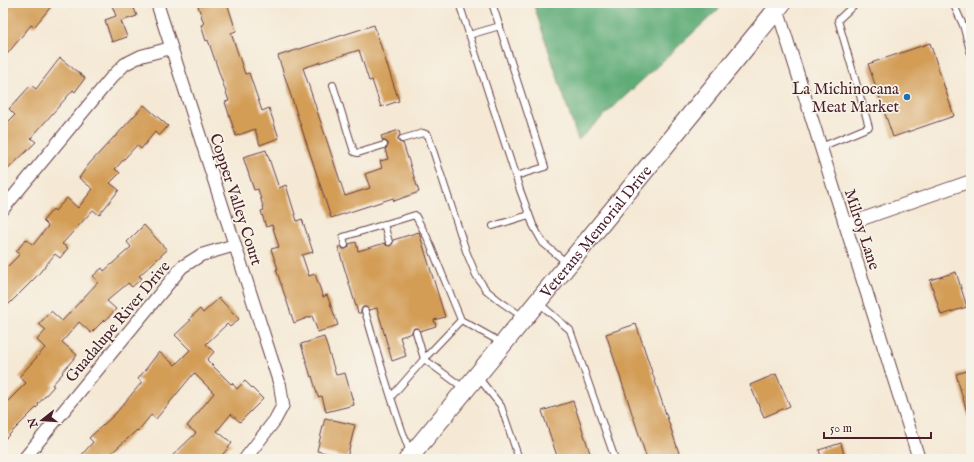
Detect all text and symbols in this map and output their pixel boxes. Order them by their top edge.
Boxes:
place label: La Michinocana Meat Market [792,80,900,118]
marker: La Michinocana Meat Market [902,92,912,102]
street label: Copper Valley Court [204,131,266,269]
street label: Veterans Memorial Drive [536,162,657,304]
street label: Milroy Lane [839,187,884,272]
street label: Guadalupe River Drive [62,257,175,387]
north arrow [22,400,62,440]
scale bar [824,414,931,440]
text: N [25,416,42,430]
text: 50 m [830,421,852,436]

